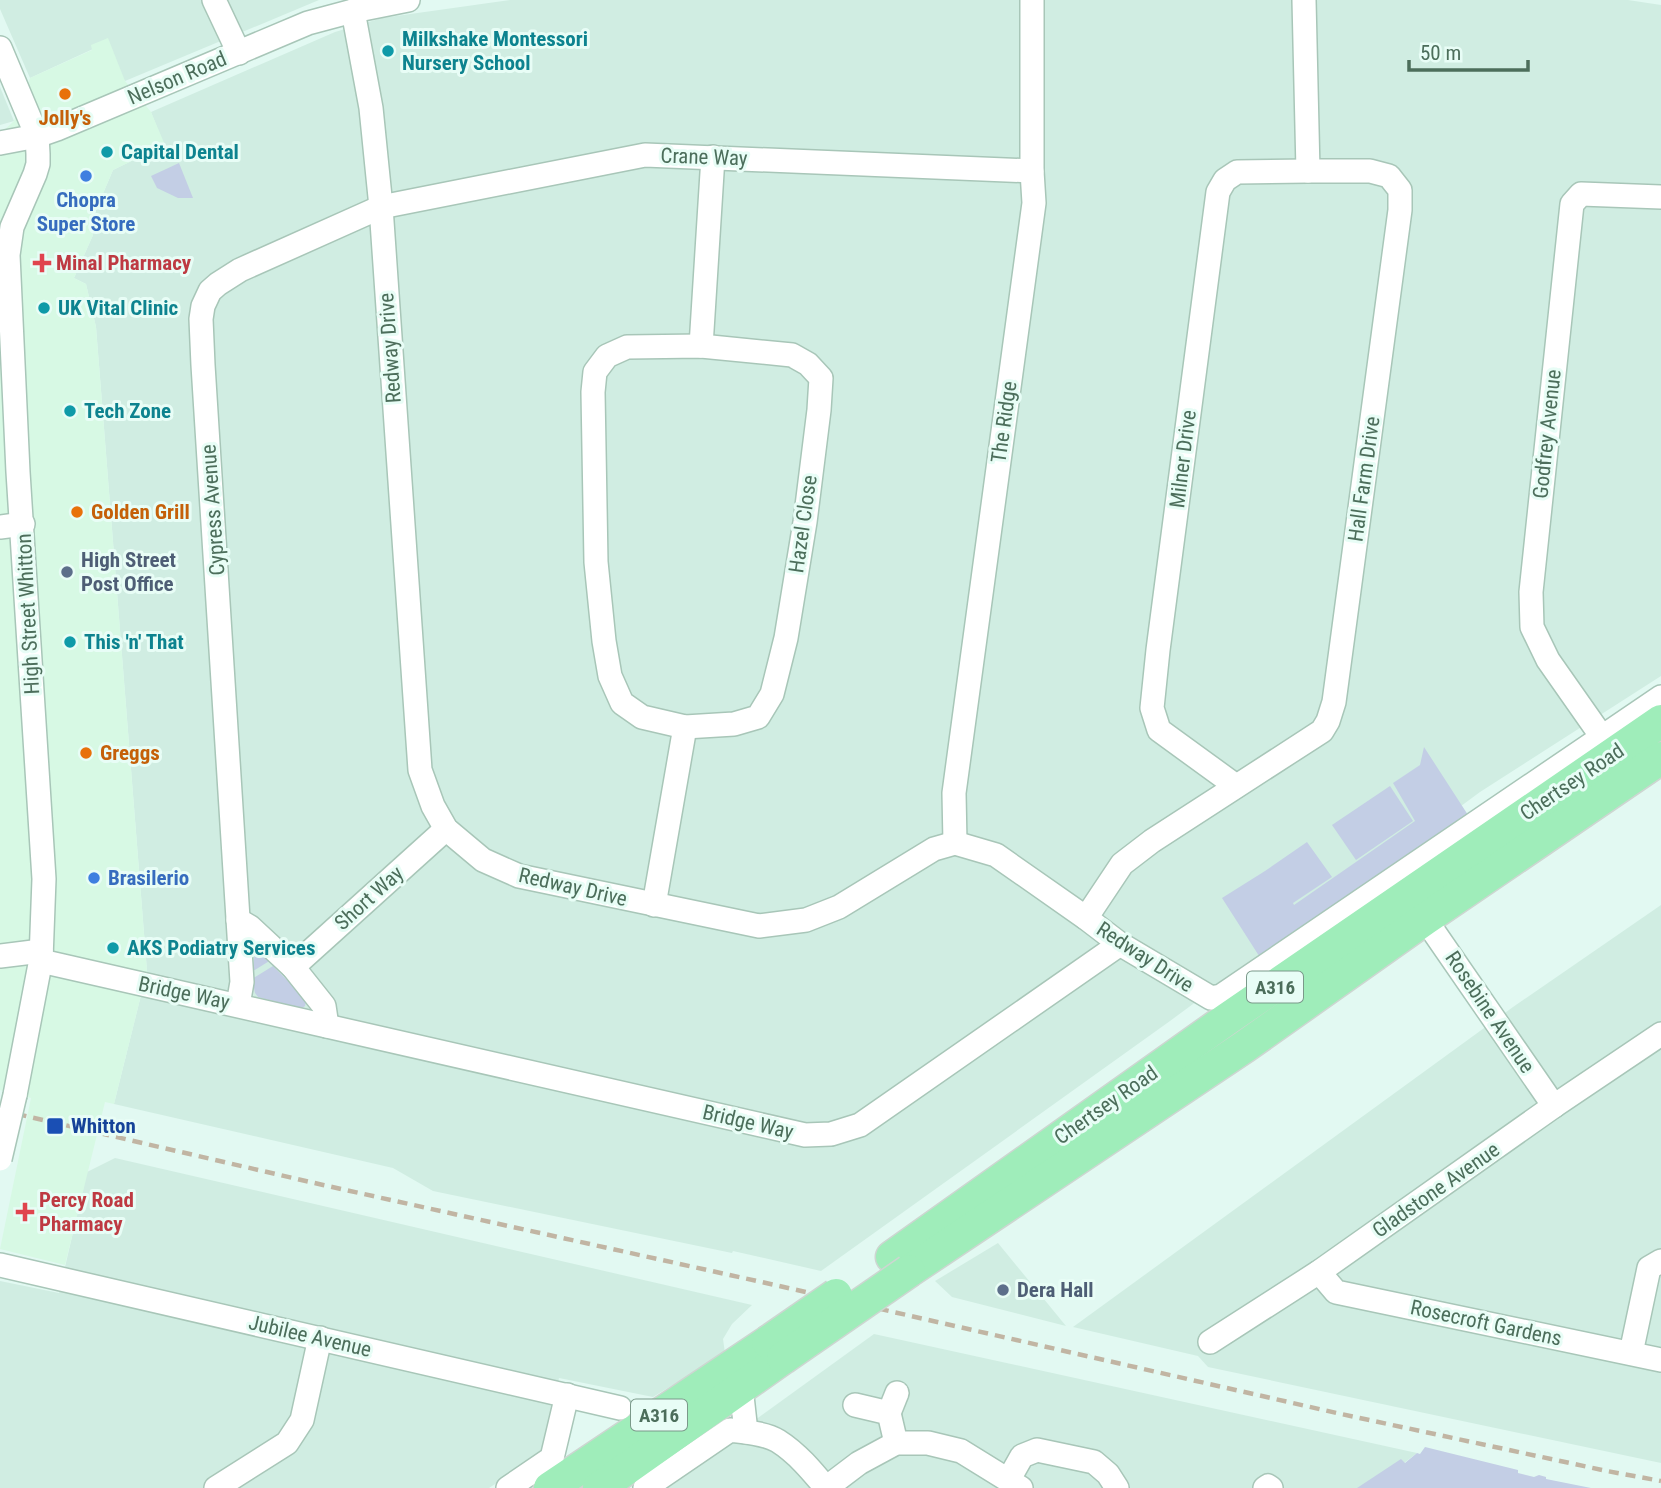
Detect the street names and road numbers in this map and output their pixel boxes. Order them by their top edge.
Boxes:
street label: Nelson Road [124,46,230,110]
street label: Crane Way [660,143,748,171]
street label: Redway Drive [374,292,406,404]
street label: Godfrey Avenue [1528,368,1566,500]
street label: The Ridge [986,379,1022,464]
street label: Milner Drive [1165,408,1201,509]
street label: Hall Farm Drive [1343,415,1385,543]
street label: Cypress Avenue [196,443,230,576]
street label: Hazel Close [784,474,822,574]
street label: High Street Whitton [12,533,44,695]
street label: Chertsey Road [1516,738,1628,826]
street label: Short Way [330,861,408,935]
street label: Redway Drive [516,863,630,911]
street label: Redway Drive [1092,917,1198,997]
street label: Rosebine Avenue [1440,947,1540,1078]
street label: Bridge Way [136,972,232,1014]
road number: A316 [1247,972,1303,1002]
street label: Chertsey Road [1050,1061,1162,1149]
street label: Bridge Way [700,1100,796,1144]
street label: Gladstone Avenue [1368,1137,1504,1243]
street label: Rosecroft Gardens [1408,1295,1564,1351]
street label: Jubilee Avenue [246,1310,374,1362]
road number: A316 [631,1400,687,1430]

